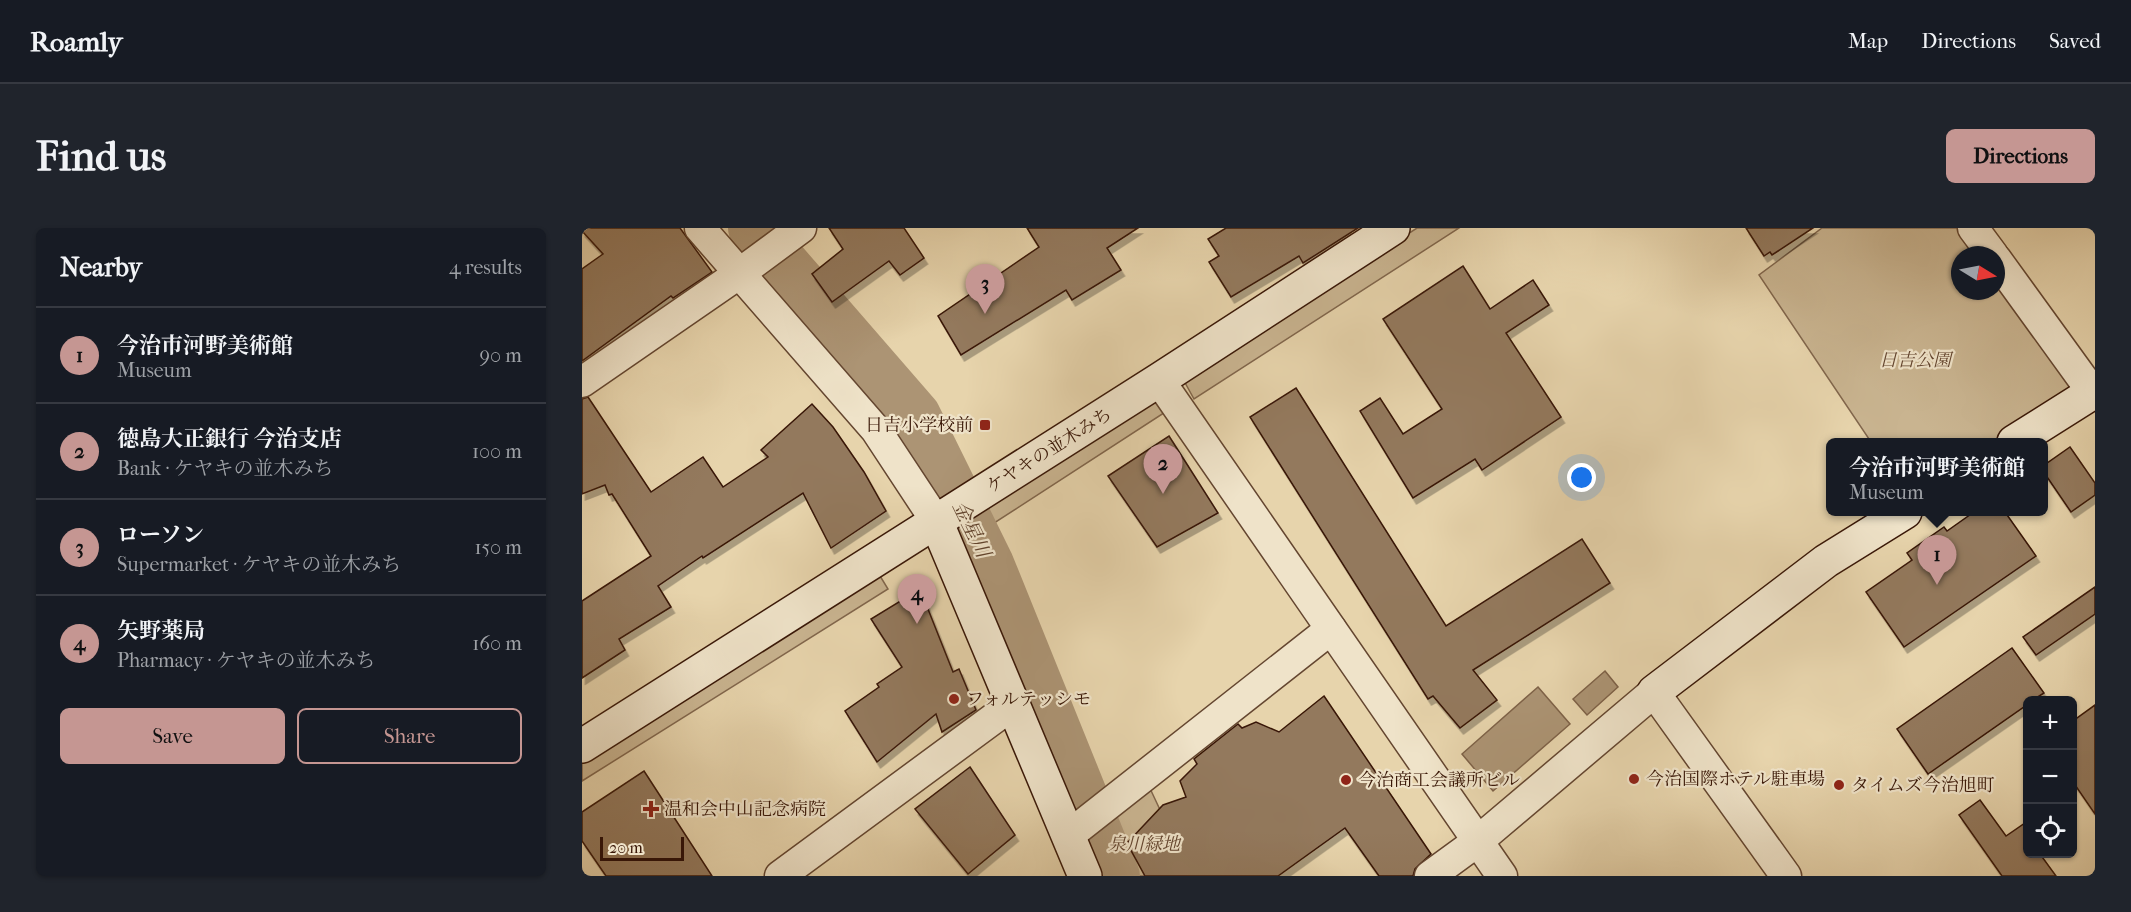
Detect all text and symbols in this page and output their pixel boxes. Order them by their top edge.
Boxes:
text: Roamly [30,25,122,58]
text: Map [1848,29,1888,53]
text: Directions [1921,29,2016,53]
text: Saved [2049,29,2101,53]
button: Directions [1946,129,2095,183]
text: Find us [36,132,166,181]
north arrow [1951,246,2005,300]
text: Nearby [60,252,142,283]
text: 4 results [449,256,522,279]
pin: 3 [966,264,1004,314]
text: 今治市河野美術館 [117,333,293,359]
text: 1 [76,344,83,367]
text: 90 m [480,344,522,367]
park label: 日吉公園 [1879,350,1954,371]
text: Museum [117,359,192,382]
street label: ケヤキの並木みち [983,403,1116,497]
place label: 日吉小学校前 [865,415,973,436]
marker: 日吉小学校前 [978,418,992,432]
text: 徳島大正銀行 今治支店 [117,426,342,452]
popup [1826,438,2048,516]
text: 2 [74,440,85,463]
text: 100 m [472,440,522,463]
pin: 2 [1144,444,1182,494]
text: 今治市河野美術館 [1849,455,2025,481]
text: Bank · ケヤキの並木みち [117,457,333,480]
your location [1567,463,1596,492]
text: Museum [1849,481,1924,504]
water label: 金星川 [948,497,996,563]
text: ローソン [117,522,204,548]
text: 3 [75,536,84,559]
text: 150 m [474,536,522,559]
pin: 1 [1918,536,1956,585]
text: Supermarket · ケヤキの並木みち [117,553,401,576]
pin: 4 [898,574,936,624]
text: 矢野薬局 [117,618,205,644]
text: 4 [74,632,85,655]
text: 160 m [472,632,522,655]
text: Pharmacy · ケヤキの並木みち [117,649,376,672]
place label: フォルテッシモ [966,689,1091,710]
marker: フォルテッシモ [947,692,961,706]
map controls [2023,696,2077,858]
button: + [2023,696,2077,750]
button: Save [60,708,285,764]
button: Share [297,708,522,764]
button: − [2023,750,2077,804]
place label: 今治国際ホテル駐車場 [1646,769,1825,790]
place label: 今治商工会議所ビル [1358,770,1520,791]
marker: 今治国際ホテル駐車場 [1627,772,1641,786]
marker: 今治商工会議所ビル [1339,773,1353,787]
place label: タイムズ今治旭町 [1851,775,1995,796]
marker: タイムズ今治旭町 [1832,778,1846,792]
place label: 温和会中山記念病院 [664,799,826,820]
marker: 温和会中山記念病院 [642,800,660,818]
button: locate [2023,804,2077,858]
scale bar [600,834,684,862]
park label: 泉川緑地 [1108,834,1182,855]
text: 20 m [609,838,643,857]

